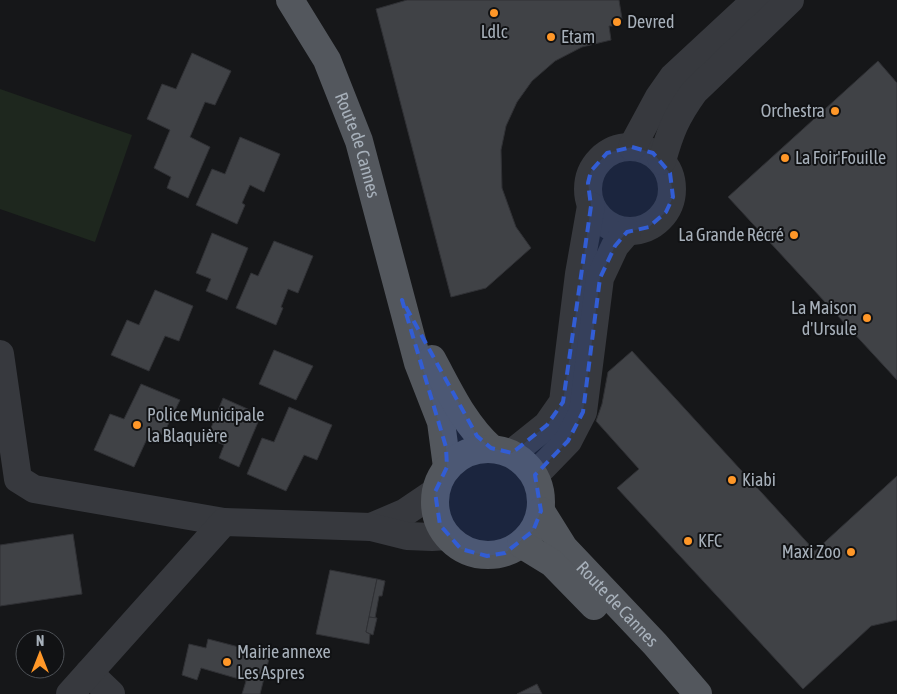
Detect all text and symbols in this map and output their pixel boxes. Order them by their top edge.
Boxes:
marker: Ldlc [488,7,500,19]
place label: Devred [627,11,674,32]
marker: Devred [611,16,623,28]
place label: Ldlc [481,21,508,42]
place label: Etam [561,26,595,47]
marker: Etam [545,31,557,43]
street label: Route de Cannes [331,89,385,200]
place label: Orchestra [761,100,825,121]
marker: Orchestra [829,105,841,117]
place label: La Foir'Fouille [795,147,886,168]
marker: La Foir'Fouille [779,152,791,164]
place label: La Grande Récré [678,224,784,245]
marker: La Grande Récré [788,229,800,241]
place label: La Maison d'Ursule [791,297,857,339]
marker: La Maison d'Ursule [861,312,873,324]
place label: Police Municipale la Blaquière [147,404,264,446]
marker: Police Municipale la Blaquière [131,419,143,431]
place label: Kiabi [742,469,776,490]
marker: Kiabi [726,474,738,486]
place label: KFC [698,530,722,551]
marker: KFC [682,535,694,547]
place label: Maxi Zoo [782,541,841,562]
marker: Maxi Zoo [845,546,857,558]
street label: Route de Cannes [572,557,663,651]
north arrow [15,629,65,679]
text: N [36,633,44,649]
place label: Mairie annexe Les Aspres [237,641,331,683]
marker: Mairie annexe Les Aspres [221,656,233,668]

